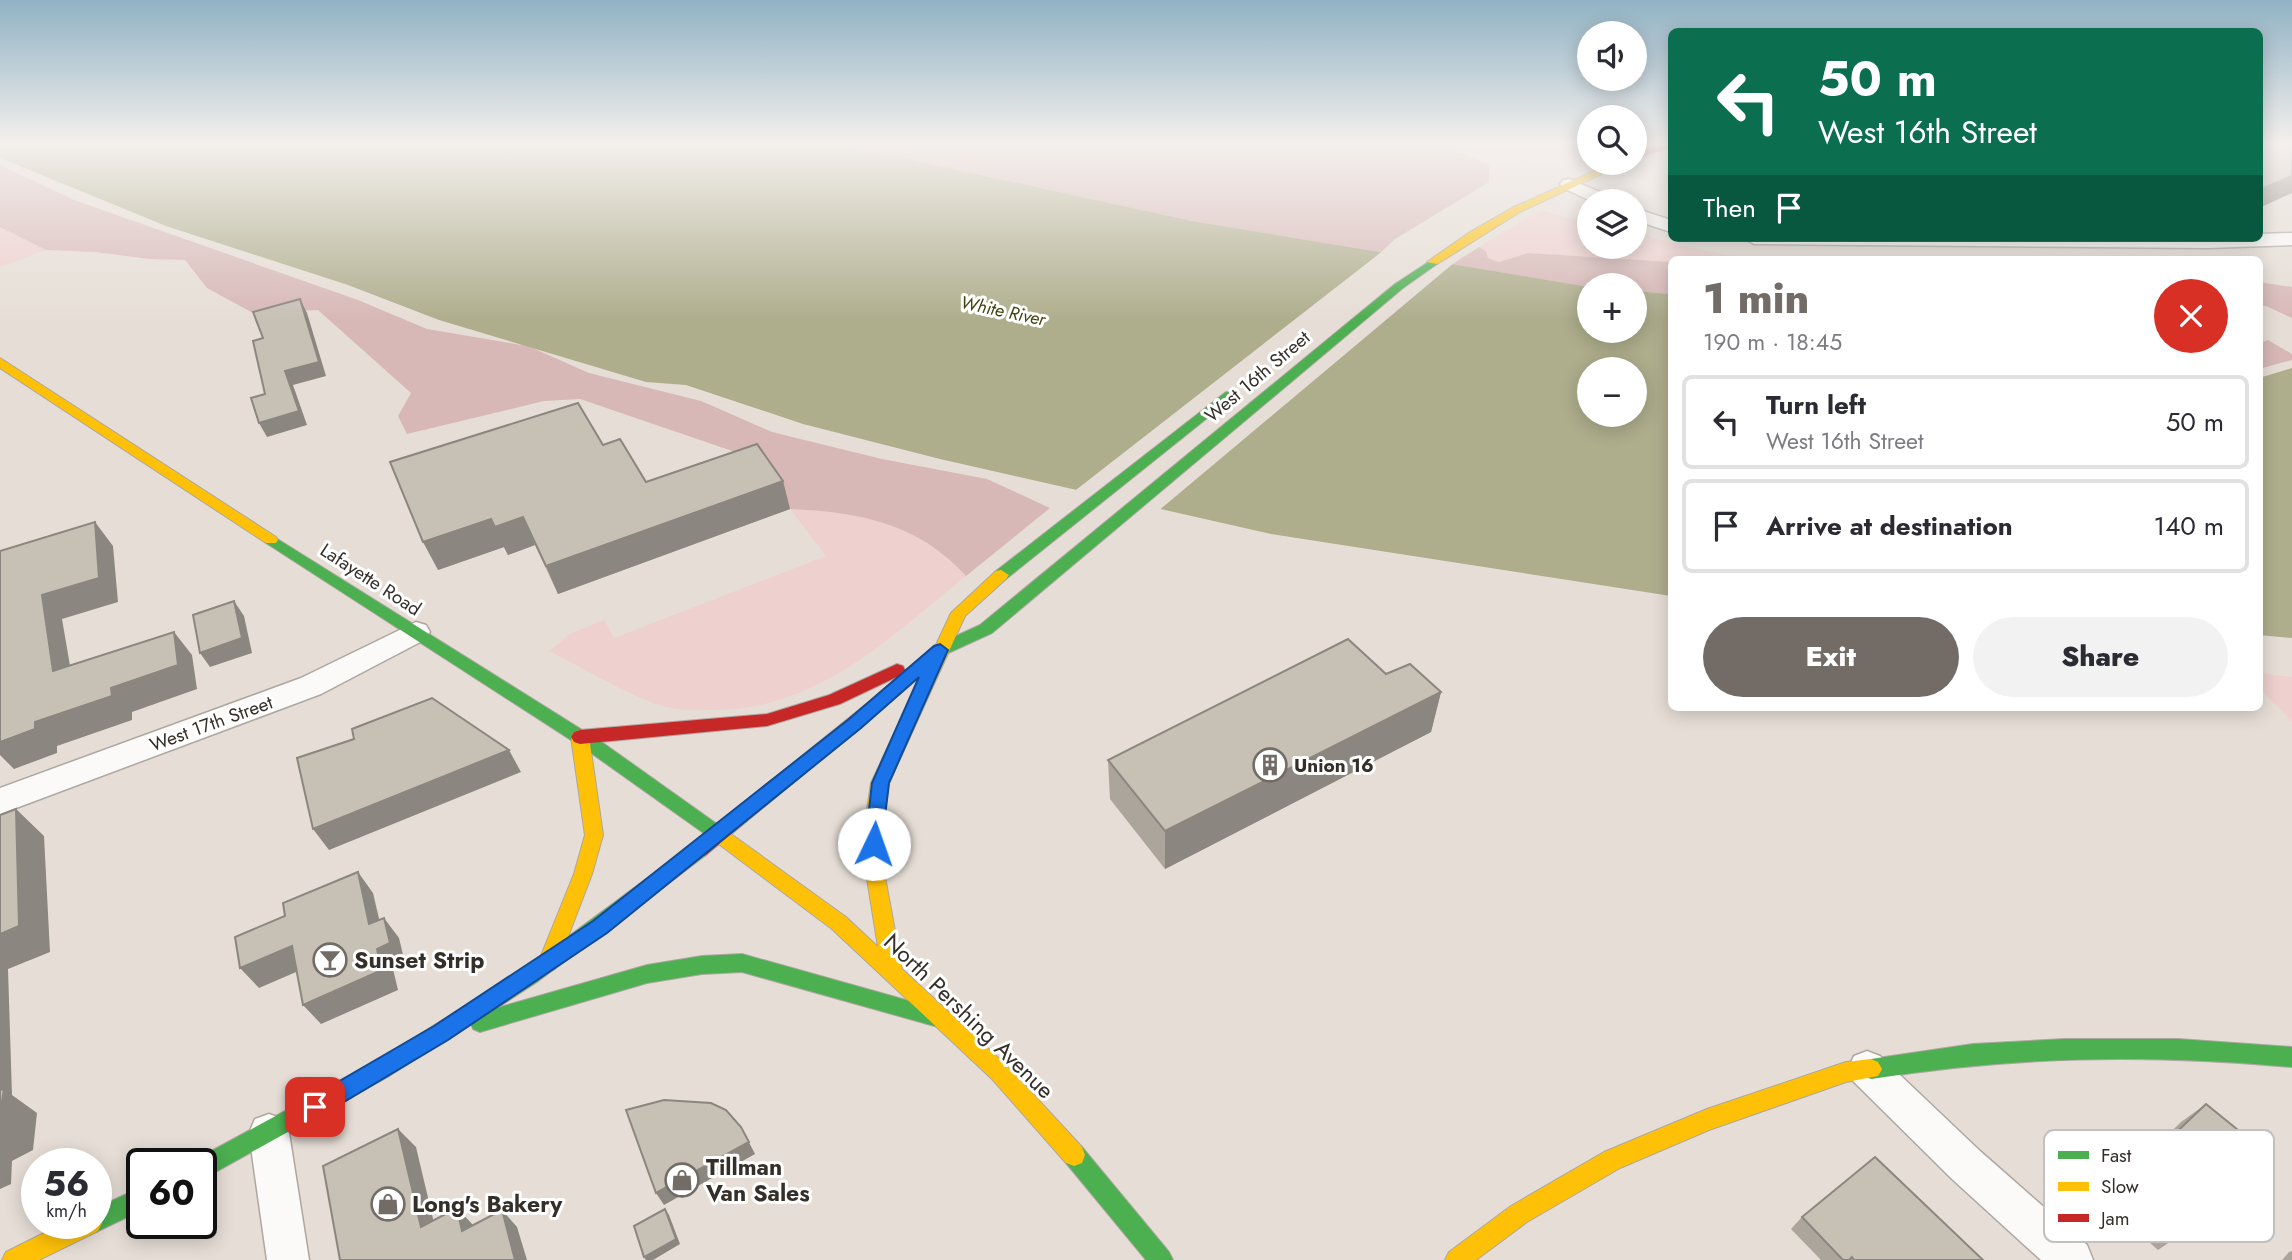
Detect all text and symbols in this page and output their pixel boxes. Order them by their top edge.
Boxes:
map controls [1577,21,1647,427]
button: sound [1577,21,1647,91]
text: 50 m [1818,44,1937,114]
icon: left [1703,56,1794,147]
button: search [1577,105,1647,175]
text: West 16th Street [1818,109,2037,155]
button: layers [1577,189,1647,259]
text: Then [1703,189,1756,227]
icon: arrive [1770,189,1808,227]
text: 1 min [1703,268,1809,329]
button: + [1577,273,1647,343]
button: close [2154,279,2228,353]
water label: White River [958,289,1049,333]
street label: West 16th Street [1199,324,1316,429]
text: 190 m · 18:45 [1703,325,1842,359]
button: − [1577,357,1647,427]
text: Turn left [1766,386,1866,424]
icon: left [1707,403,1745,441]
text: 50 m [2166,403,2224,441]
text: West 16th Street [1766,424,1923,458]
icon: arrive [1707,507,1745,545]
text: Arrive at destination [1766,507,2013,545]
text: 140 m [2153,507,2224,545]
street label: Lafayette Road [315,537,427,622]
button: Exit [1703,617,1959,697]
button: Share [1973,617,2228,697]
street label: West 17th Street [146,689,277,758]
building icon: Union 16 [1251,746,1289,784]
place label: Union 16 [1294,752,1374,779]
position arrow [837,807,911,881]
street label: North Pershing Avenue [876,925,1062,1107]
bar icon: Sunset Strip [311,941,349,979]
place label: Sunset Strip [354,943,484,977]
pin [285,1077,345,1137]
icon: arrive [296,1088,334,1126]
legend [2044,1130,2274,1242]
text: Fast [2101,1142,2132,1169]
speed limit sign: 60 [126,1148,217,1239]
place label: Tillman Van Sales [705,1150,810,1210]
text: 56 [44,1159,90,1209]
shop icon: Tillman Van Sales [663,1161,701,1199]
text: Slow [2101,1173,2139,1200]
shop icon: Long's Bakery [369,1185,407,1223]
place label: Long's Bakery [412,1187,563,1221]
text: km/h [46,1198,87,1224]
text: Jam [2098,1205,2130,1232]

